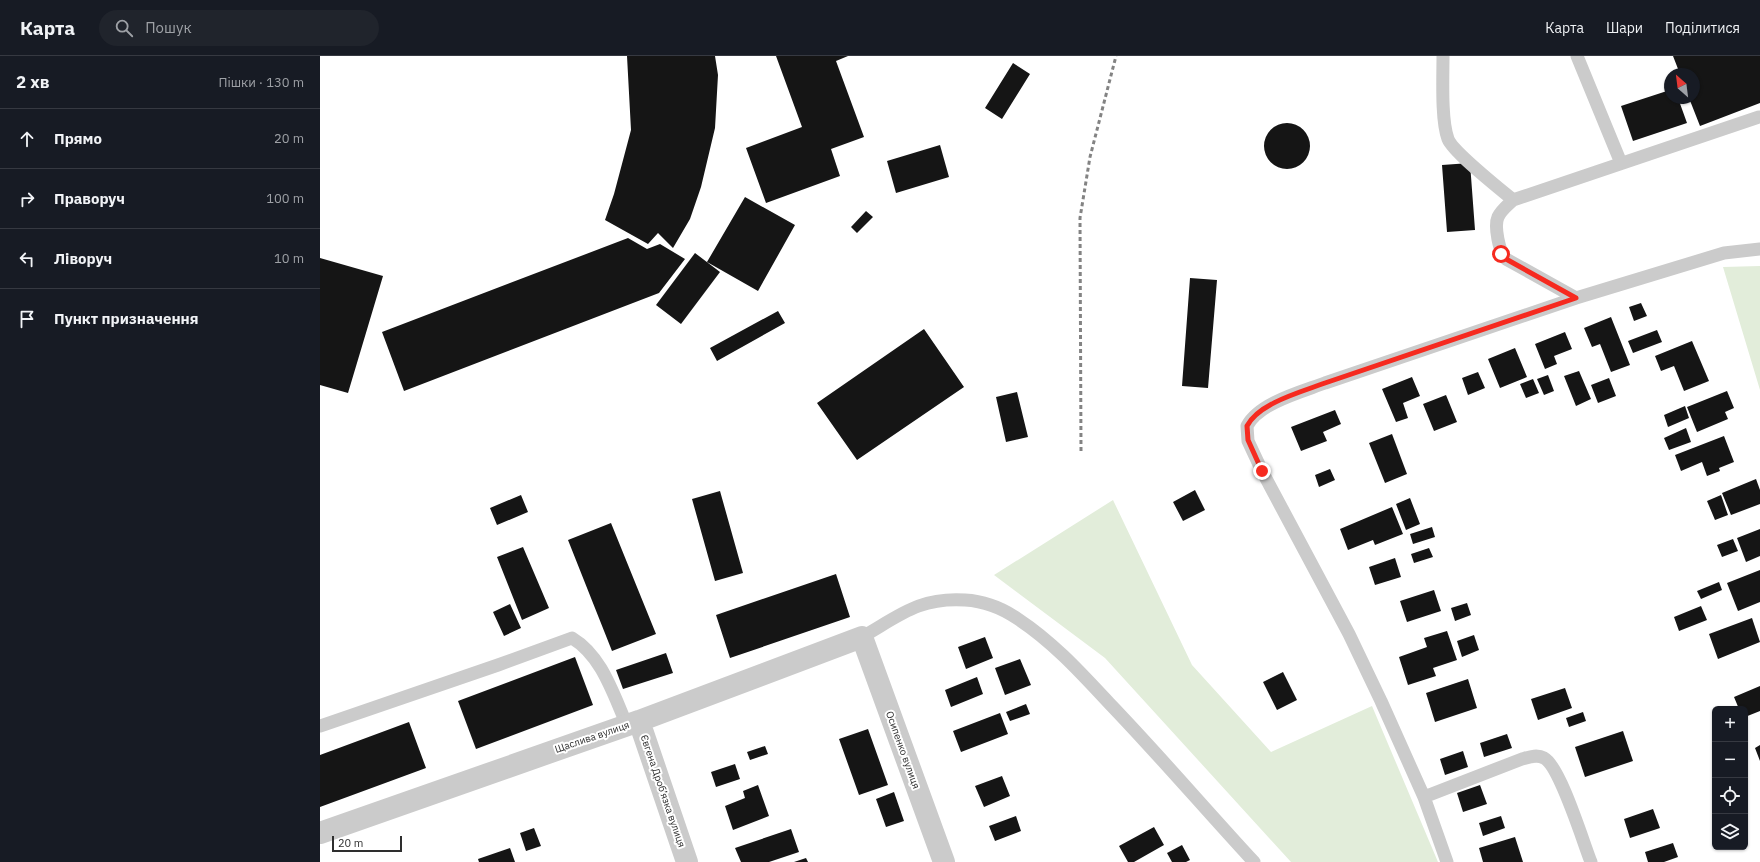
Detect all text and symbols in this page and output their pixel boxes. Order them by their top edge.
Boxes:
search box [99,10,379,46]
text: Карта [20,16,75,40]
icon: search [113,17,135,39]
text: Пошук [145,18,192,37]
text: Карта [1545,19,1584,37]
text: Шари [1606,19,1643,37]
text: Поділитися [1665,19,1740,37]
north arrow [1664,68,1700,104]
text: 2 хв [16,71,50,93]
text: Пішки · 130 m [218,74,304,91]
icon: ahead [16,128,38,150]
text: Прямо [54,129,102,148]
text: 20 m [274,130,304,147]
icon: right [16,188,38,210]
text: Праворуч [54,189,125,208]
text: 100 m [266,190,304,207]
route start [1492,245,1510,263]
icon: left [16,248,38,270]
text: Ліворуч [54,249,112,268]
text: 10 m [274,250,304,267]
icon: arrive [16,308,38,330]
text: Пункт призначення [54,309,199,328]
route end [1253,462,1271,480]
map controls [1712,706,1748,850]
button: + [1712,706,1748,742]
street label: Осипенко вулиця [883,709,923,791]
street label: Щаслива вулиця [553,718,631,756]
street label: Євгена Дроб’язка вулиця [638,733,688,849]
button: − [1712,742,1748,778]
button: locate [1712,778,1748,814]
button: layers [1712,814,1748,850]
scale bar [332,834,402,853]
text: 20 m [338,836,363,850]

